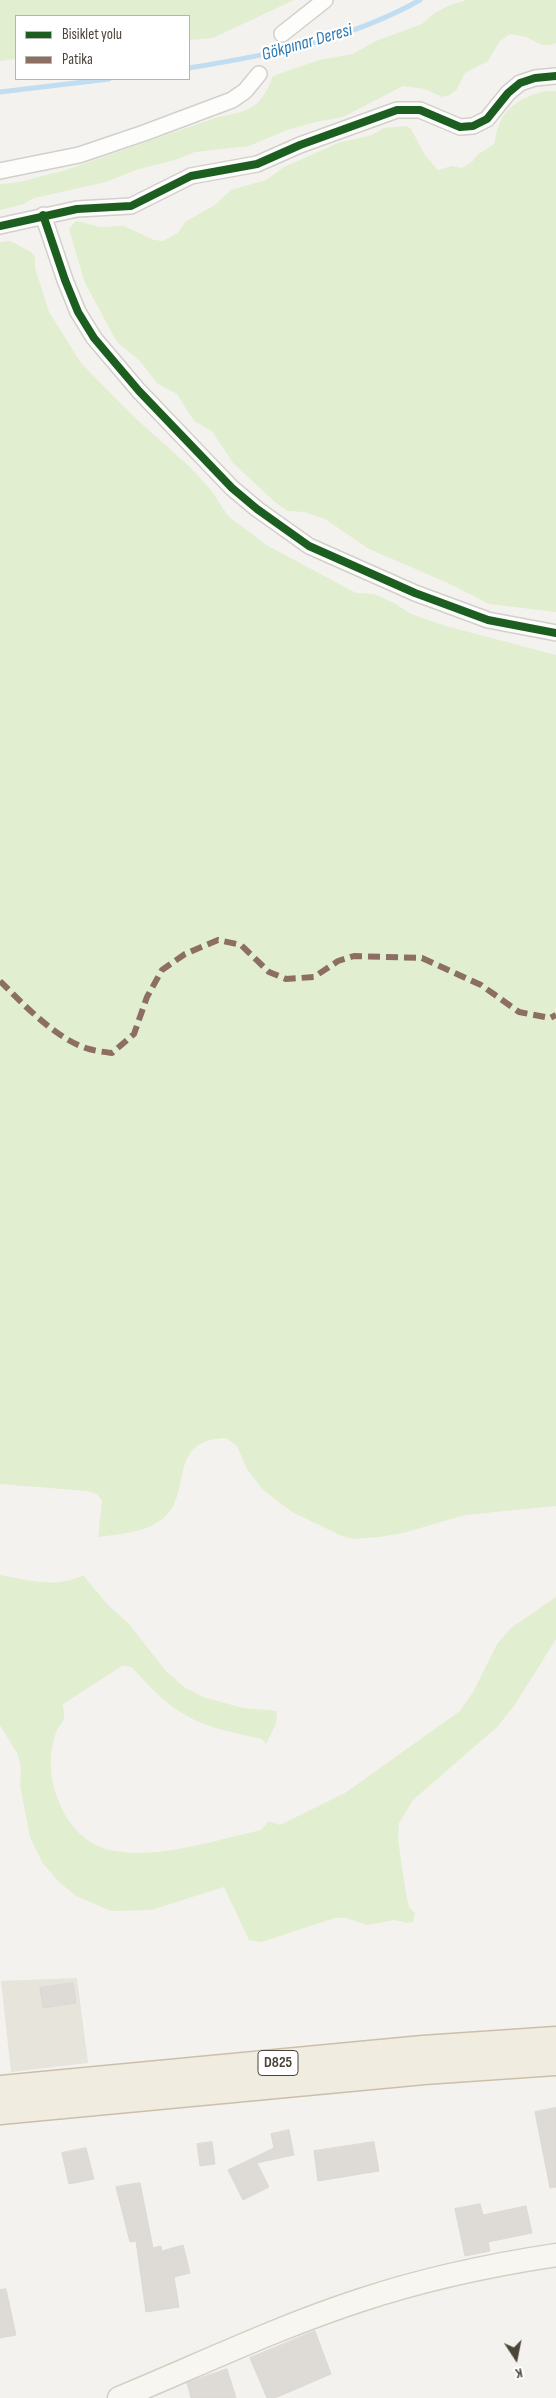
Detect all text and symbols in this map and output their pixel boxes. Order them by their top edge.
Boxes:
legend [15,15,190,80]
water label: Gökpınar Deresi [259,20,355,66]
text: Bisiklet yolu [62,25,122,44]
text: Patika [62,50,93,69]
road number: D825 [258,2050,298,2076]
north arrow [491,2333,541,2383]
text: K [514,2364,524,2382]

